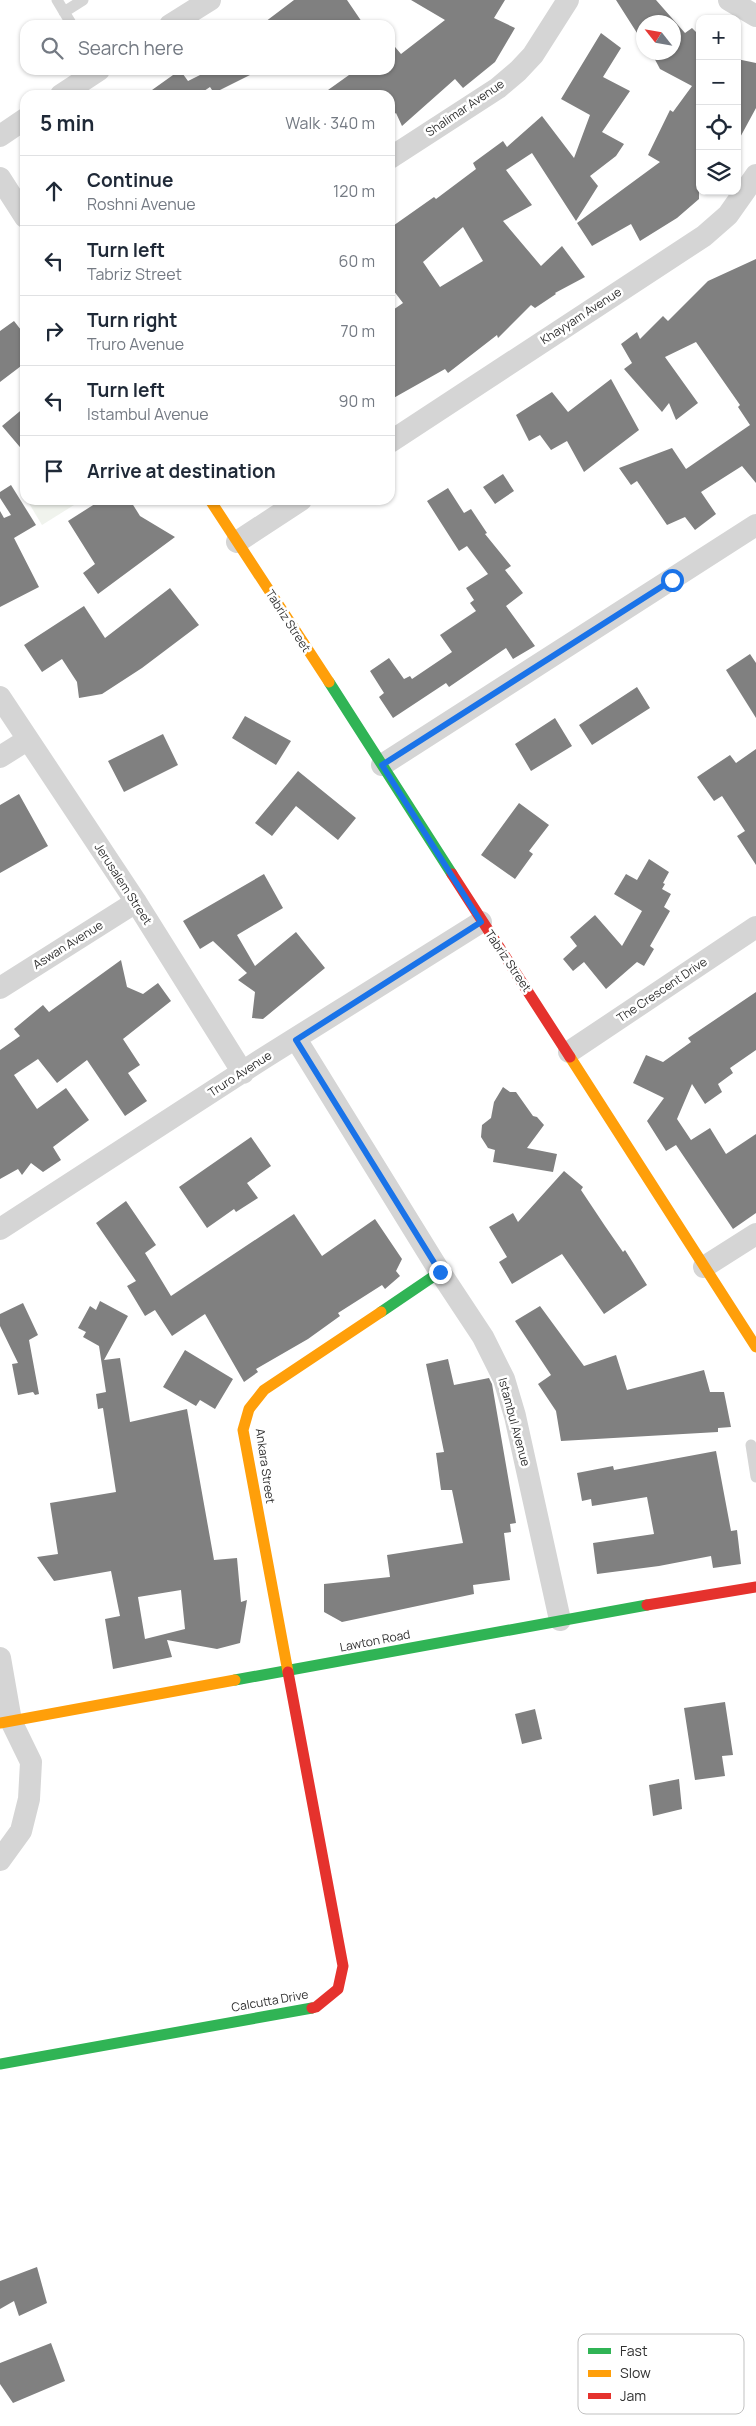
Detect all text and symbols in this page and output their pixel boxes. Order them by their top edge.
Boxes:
north arrow [636,15,681,60]
map controls [696,15,741,195]
button: + [696,15,741,60]
search box [20,20,395,75]
icon: search [38,34,66,62]
text: Search here [78,35,184,61]
button: − [696,60,741,105]
street label: Shalimar Avenue [422,75,507,140]
button: locate [696,105,741,150]
text: 5 min [40,109,94,137]
text: Walk · 340 m [285,112,375,134]
button: layers [696,150,741,195]
text: Continue [87,167,173,193]
icon: ahead [40,177,68,205]
text: 120 m [333,180,375,202]
text: Roshni Avenue [87,193,196,215]
text: Turn left [87,237,165,263]
icon: left [40,247,68,275]
text: 60 m [339,250,375,272]
text: Tabriz Street [87,263,182,285]
street label: Khayyam Avenue [537,283,624,348]
text: Turn right [87,307,177,333]
icon: right [40,317,68,345]
text: 70 m [340,320,375,342]
text: Truro Avenue [87,333,184,355]
text: Turn left [87,377,165,403]
icon: left [40,387,68,415]
text: 90 m [339,390,375,412]
text: Istambul Avenue [87,403,209,425]
icon: arrive [40,457,68,485]
text: Arrive at destination [87,458,276,484]
route start [661,569,684,592]
street label: Tabriz Street [262,586,315,655]
street label: Jerusalem Street [91,839,156,928]
street label: Aswan Avenue [29,916,106,973]
street label: Tabriz Street [481,926,535,995]
street label: The Crescent Drive [613,953,710,1026]
street label: Truro Avenue [205,1047,275,1101]
route end [429,1261,452,1284]
street label: Istambul Avenue [494,1376,535,1468]
street label: Ankara Street [252,1427,279,1505]
street label: Lawton Road [338,1625,412,1656]
street label: Calcutta Drive [230,1985,310,2016]
legend [578,2334,744,2414]
text: Fast [620,2341,648,2360]
text: Slow [620,2363,651,2382]
text: Jam [620,2386,646,2405]

